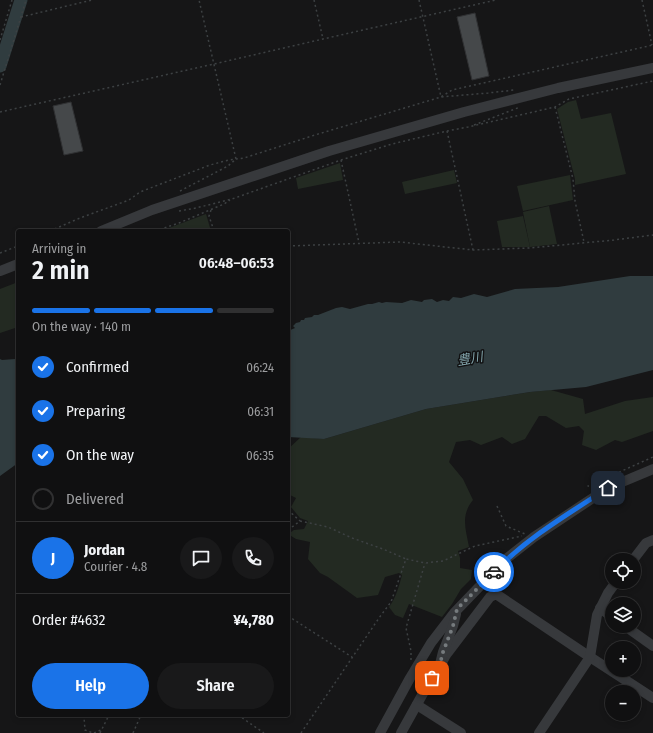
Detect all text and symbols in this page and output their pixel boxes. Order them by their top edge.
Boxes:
text: Arriving in [32,241,86,256]
text: 06:48–06:53 [199,254,274,272]
text: 2 min [32,255,90,286]
text: On the way · 140 m [32,319,131,334]
water label: 豊川 [456,349,486,368]
icon: check [32,356,54,378]
text: Confirmed [66,358,129,376]
text: 06:24 [246,360,274,375]
icon: check [32,400,54,422]
text: Preparing [66,402,125,420]
text: 06:31 [247,404,274,419]
icon: check [32,444,54,466]
text: On the way [66,446,134,464]
text: 06:35 [246,448,274,463]
pin [591,471,625,505]
icon: home [597,477,619,499]
text: Delivered [66,490,124,508]
button: chat [180,537,222,579]
button: phone [232,537,274,579]
text: Jordan [84,541,125,559]
text: J [51,549,55,567]
courier [474,552,514,592]
map controls [605,553,641,721]
button: locate [605,553,641,589]
text: Courier · 4.8 [84,559,147,574]
icon: car [483,561,505,583]
button: layers [605,597,641,633]
text: Order #4632 [32,611,105,629]
text: ¥4,780 [233,611,274,629]
button: + [605,641,641,677]
pin [415,661,449,695]
button: Help [32,663,149,709]
button: Share [157,663,274,709]
icon: bag [421,667,443,689]
button: − [605,685,641,721]

